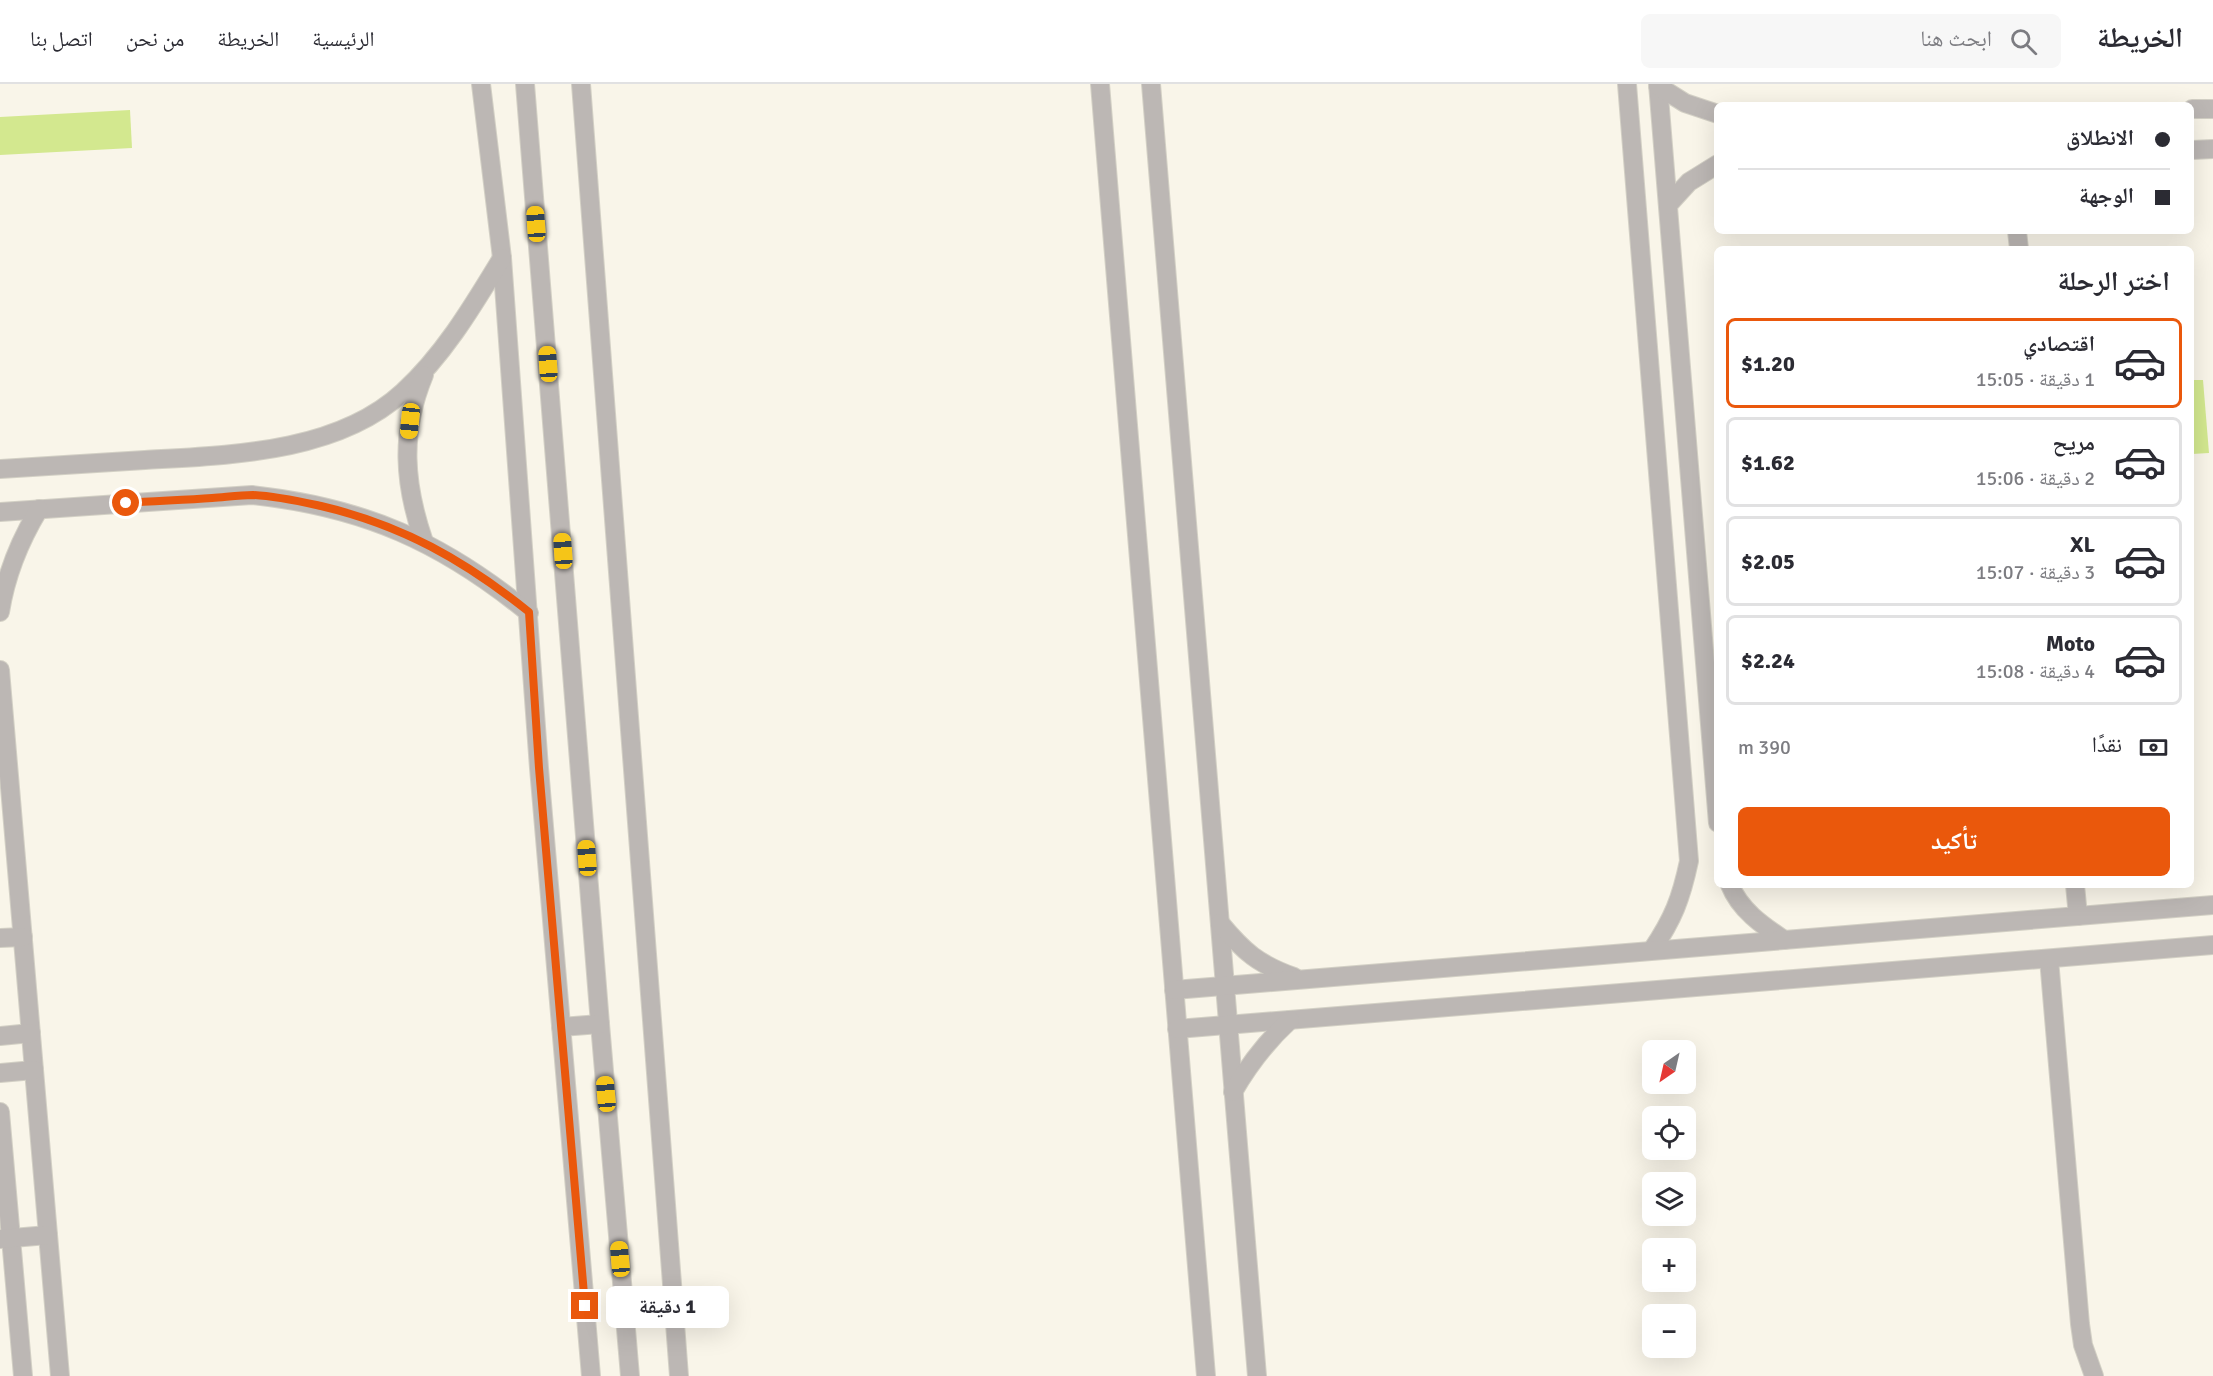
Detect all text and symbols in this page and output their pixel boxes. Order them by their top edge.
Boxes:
search box [1641,14,2061,68]
text: الخريطة [2097,21,2183,55]
text: ابحث هنا [1920,25,1992,52]
icon: search [2007,25,2040,58]
text: اتصل بنا [30,26,93,52]
text: من نحن [126,26,184,52]
text: الخريطة [217,26,279,52]
text: الرئيسية [312,26,374,52]
text: الانطلاق [2066,124,2134,151]
text: الوجهة [2079,182,2134,209]
car [526,205,546,243]
text: اختر الرحلة [2058,265,2170,298]
text: اقتصادي [2023,330,2095,357]
icon: car [2113,336,2167,390]
car [538,345,558,383]
text: $1.20 [1741,350,1795,377]
text: 1 دقيقة · 15:05 [1976,367,2095,392]
car [399,402,421,440]
text: مريح [2052,429,2095,456]
icon: car [2113,435,2167,489]
text: $1.62 [1741,449,1795,476]
text: 2 دقيقة · 15:06 [1976,466,2095,491]
route start [112,489,139,516]
text: XL [2070,531,2095,558]
car [553,532,573,570]
icon: car [2113,534,2167,588]
text: $2.05 [1741,548,1795,575]
text: 3 دقيقة · 15:07 [1976,560,2095,585]
text: Moto [2046,630,2095,657]
icon: car [2113,633,2167,687]
text: $2.24 [1741,647,1795,674]
text: 4 دقيقة · 15:08 [1976,659,2095,684]
text: نقدًا [2092,731,2122,758]
icon: cash [2137,731,2170,764]
text: 390 m [1738,735,1791,760]
button: تأكيد [1738,807,2170,876]
car [577,839,597,877]
north arrow [1642,1040,1696,1094]
map controls [1642,1040,1696,1358]
car [595,1075,617,1113]
button: locate [1642,1106,1696,1160]
button: layers [1642,1172,1696,1226]
button: + [1642,1238,1696,1292]
car [609,1240,631,1278]
callout: 1 دقيقة [606,1285,729,1327]
route end [571,1292,598,1319]
text: 1 دقيقة [639,1294,696,1319]
button: − [1642,1304,1696,1358]

